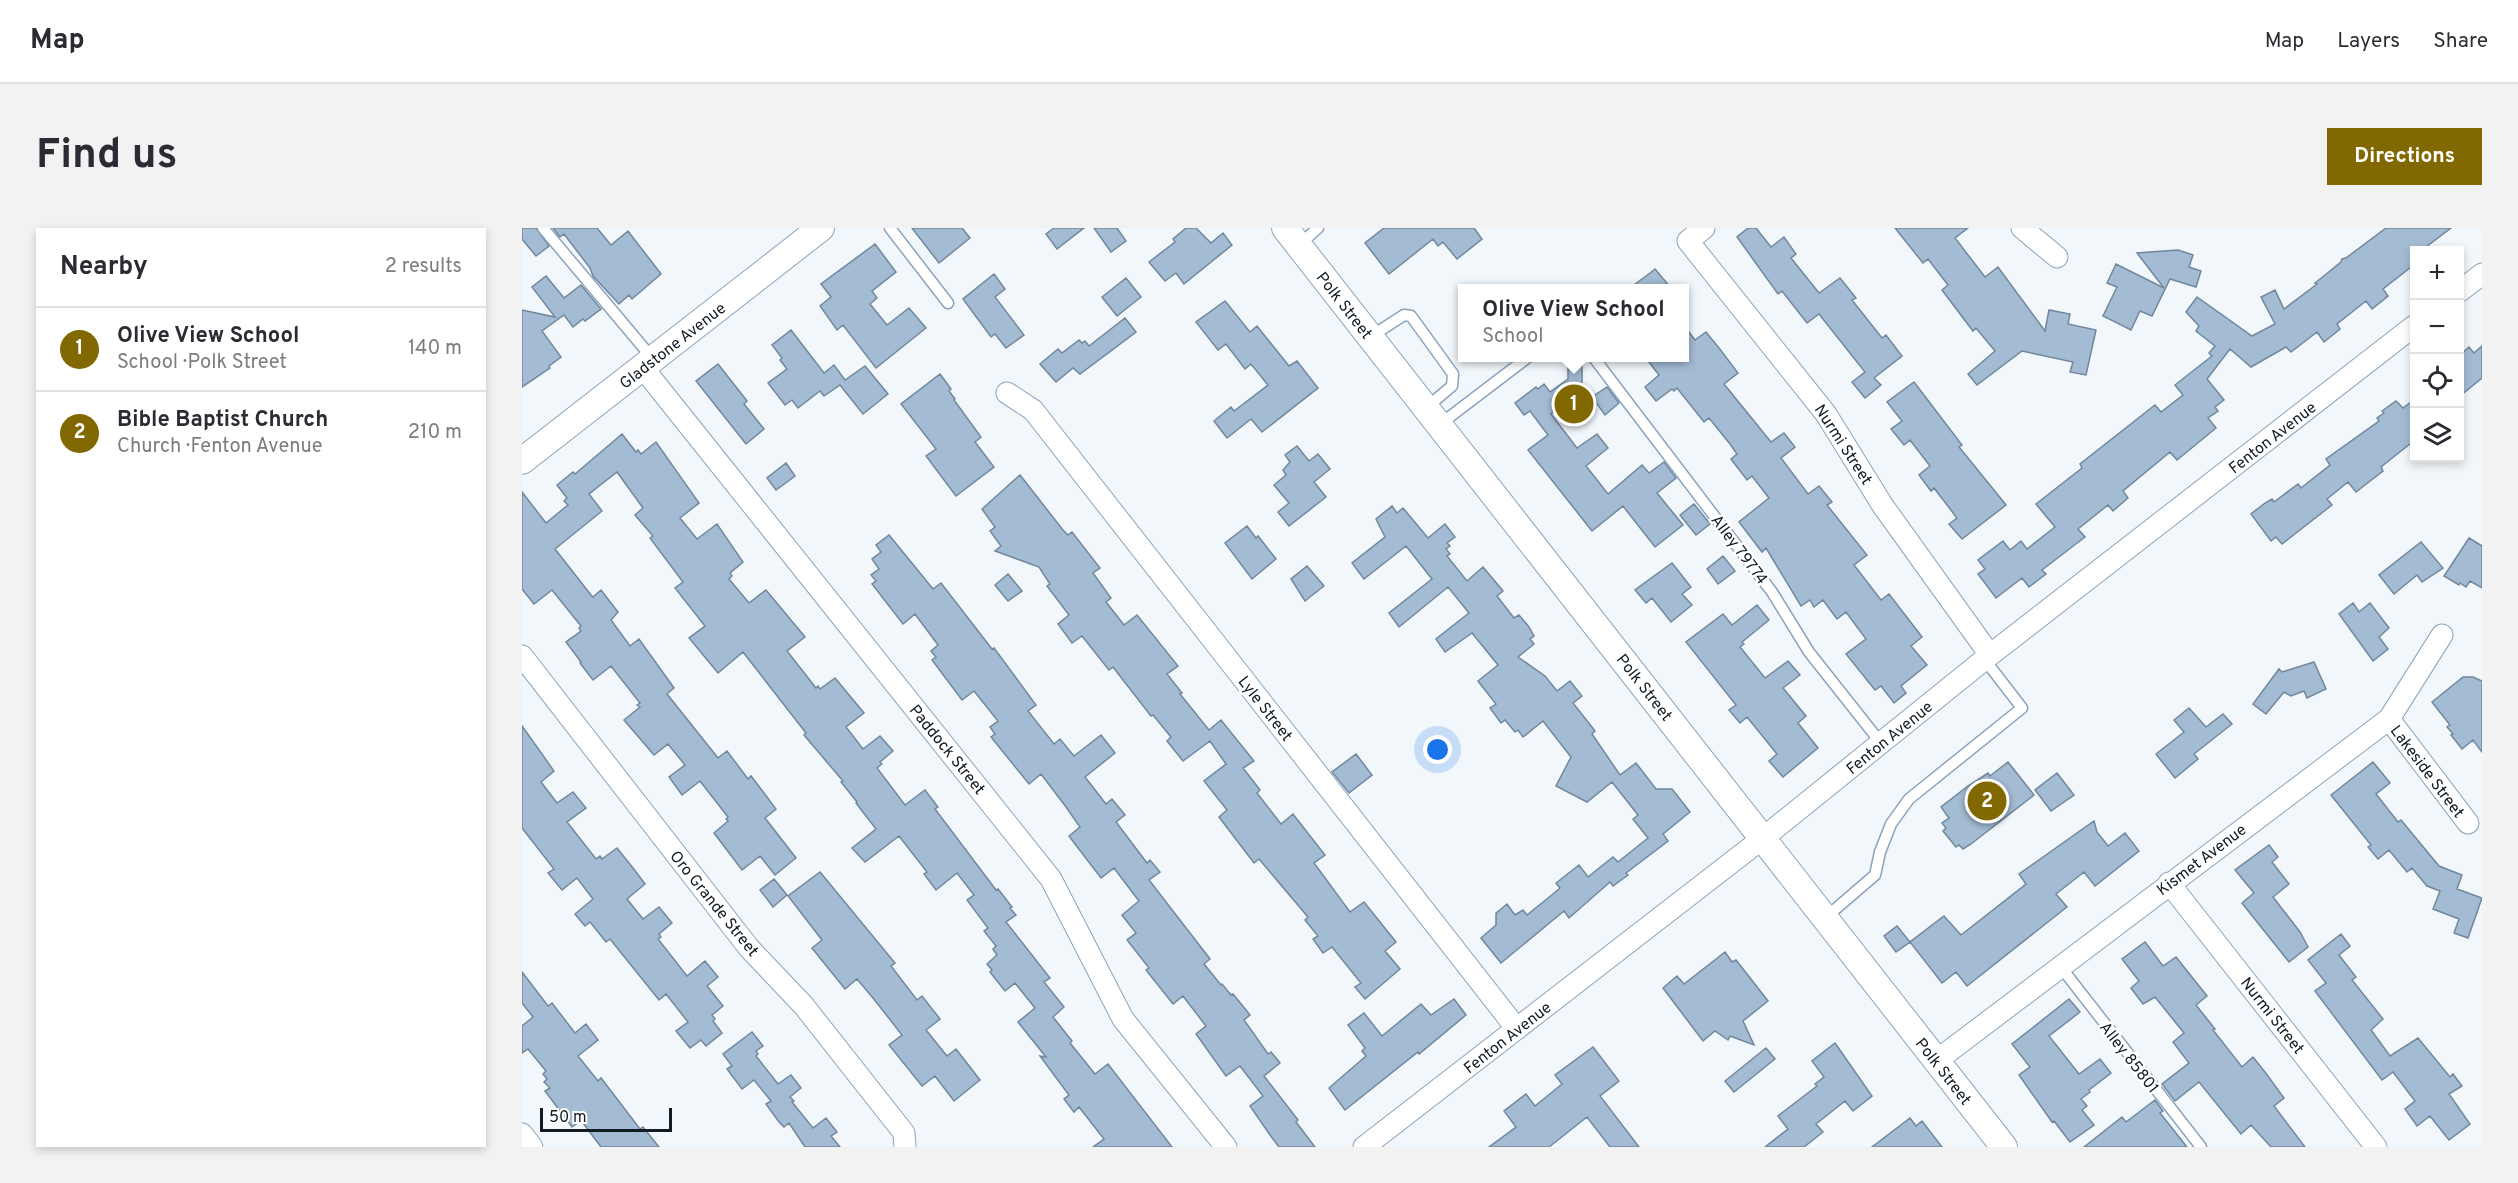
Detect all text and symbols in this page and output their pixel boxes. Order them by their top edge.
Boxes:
text: Map [30,23,85,59]
text: Map [2265,28,2304,55]
text: Layers [2337,28,2400,55]
text: Share [2433,28,2488,55]
button: Directions [2327,128,2482,185]
text: Find us [36,130,177,183]
map controls [2410,246,2464,462]
button: + [2410,246,2464,300]
text: Nearby [60,251,148,284]
text: 2 results [385,254,462,280]
street label: Polk Street [1311,269,1376,344]
popup [1458,284,1689,362]
text: Olive View School [1482,297,1665,324]
street label: Gladstone Avenue [616,299,730,394]
button: − [2410,300,2464,354]
text: Olive View School [117,323,299,350]
text: School [1482,324,1543,350]
text: 1 [76,336,84,362]
text: 140 m [408,336,462,362]
text: School · Polk Street [117,350,287,376]
button: locate [2410,354,2464,408]
pin: 1 [1554,382,1594,426]
street label: Fenton Avenue [2225,398,2321,479]
street label: Nurmi Street [1809,401,1876,489]
text: Bible Baptist Church [117,407,328,434]
button: layers [2410,408,2464,462]
text: 2 [73,420,86,446]
text: 210 m [408,420,462,446]
text: Church · Fenton Avenue [117,434,323,460]
street label: Alley 79774 [1706,511,1771,589]
street label: Polk Street [1611,651,1676,726]
street label: Lyle Street [1233,673,1296,746]
street label: Fenton Avenue [1843,698,1938,780]
street label: Paddock Street [904,701,989,799]
street label: Lakeside Street [2385,722,2468,822]
your location [1423,735,1452,764]
pin: 2 [1968,778,2006,824]
street label: Kismet Avenue [2153,820,2251,901]
street label: Oro Grande Street [665,847,762,961]
street label: Nurmi Street [2235,974,2308,1059]
street label: Fenton Avenue [1460,998,1556,1079]
street label: Alley 85801 [2094,1018,2163,1098]
street label: Polk Street [1910,1035,1975,1110]
scale bar [540,1105,672,1132]
text: 50 m [549,1108,587,1128]

